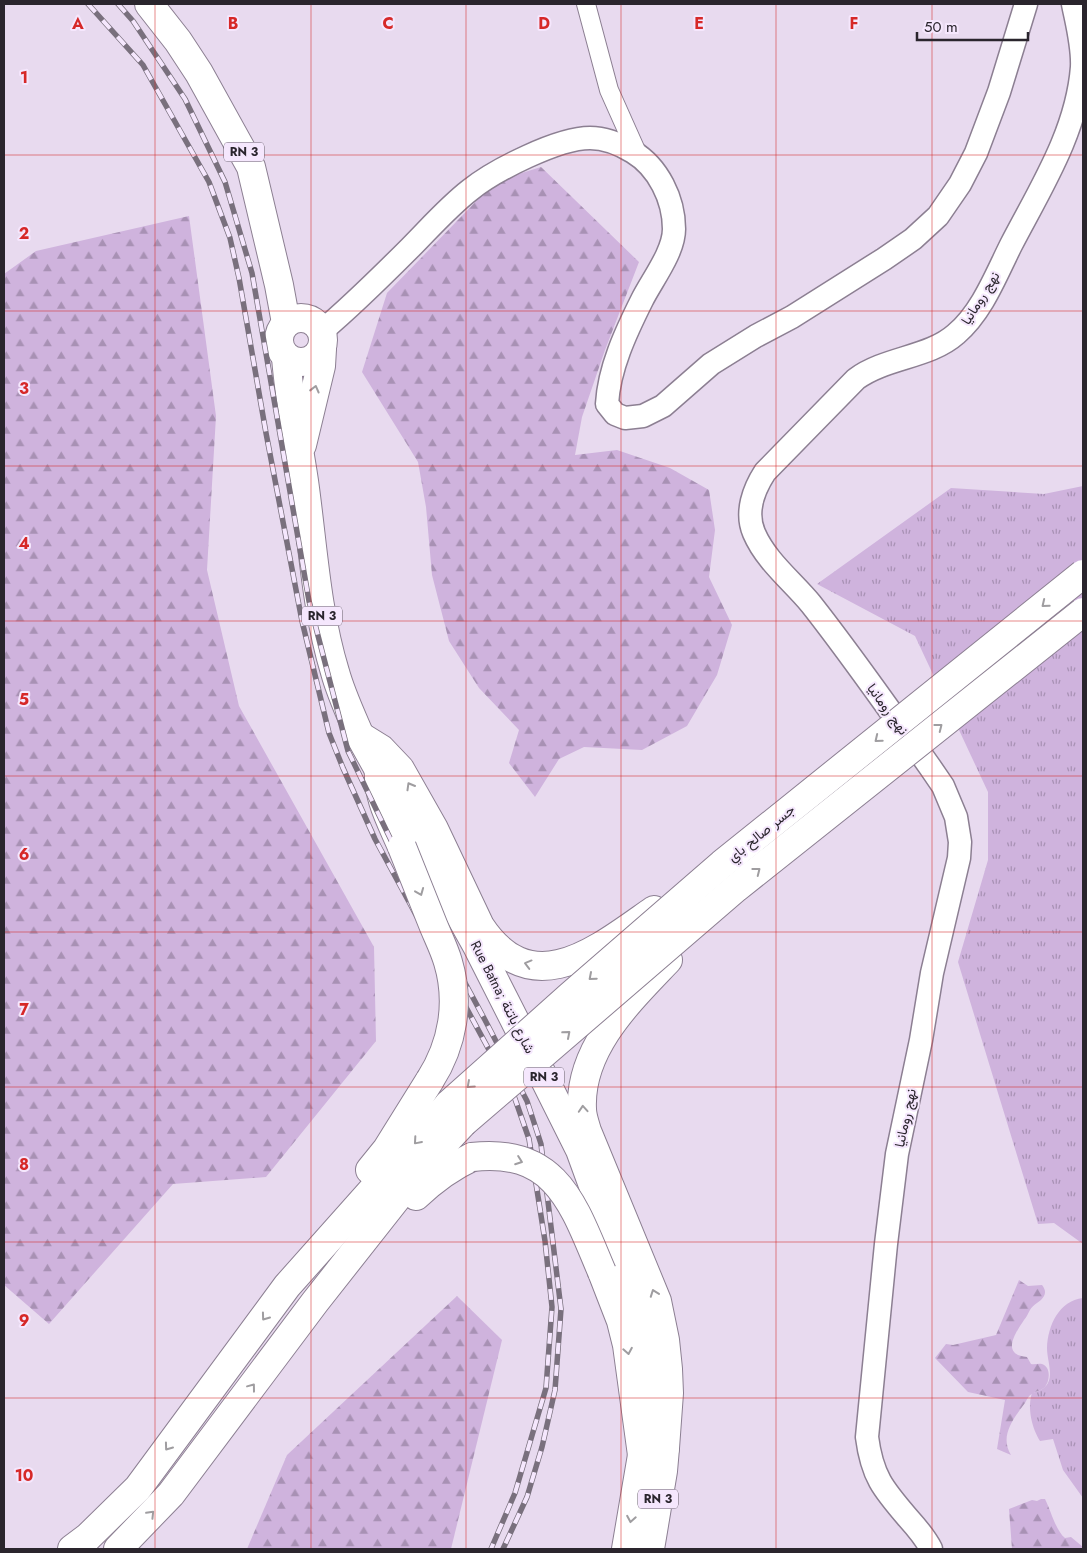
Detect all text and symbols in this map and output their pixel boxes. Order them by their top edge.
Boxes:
scale bar [917,10,1028,42]
text: A [71,12,84,35]
text: B [228,12,238,35]
text: C [382,12,394,35]
text: D [538,12,550,35]
text: E [694,12,704,35]
text: F [850,12,858,35]
text: 50 m [924,16,958,38]
text: 1 [20,66,28,89]
road number: RN 3 [224,142,264,162]
text: 2 [19,222,29,245]
street label: نهج رومانيا [956,267,1005,329]
text: 3 [19,377,29,400]
one-way arrow [309,385,320,394]
text: 4 [18,532,30,555]
one-way arrow [1042,599,1051,607]
road number: RN 3 [302,606,342,626]
street label: نهج رومانيا [862,679,914,740]
text: 5 [19,688,29,711]
one-way arrow [933,723,942,732]
one-way arrow [874,733,883,742]
one-way arrow [406,783,416,792]
street label: جسر صالح باي [723,800,800,868]
text: 6 [19,843,29,866]
one-way arrow [751,868,760,877]
one-way arrow [414,887,424,896]
street label: Rue Batna; شارع باتنة [465,937,540,1057]
one-way arrow [524,959,532,969]
one-way arrow [588,972,597,981]
text: 7 [19,998,29,1021]
one-way arrow [561,1031,570,1040]
road number: RN 3 [524,1068,564,1086]
one-way arrow [467,1080,476,1089]
street label: نهج رومانيا [889,1087,922,1149]
one-way arrow [578,1105,589,1113]
one-way arrow [414,1135,423,1144]
text: 8 [19,1153,29,1176]
one-way arrow [514,1155,523,1165]
one-way arrow [650,1289,660,1298]
text: 9 [19,1309,29,1332]
one-way arrow [261,1311,271,1320]
one-way arrow [622,1347,632,1356]
one-way arrow [246,1383,255,1393]
one-way arrow [165,1442,174,1451]
text: 10 [15,1464,33,1487]
road number: RN 3 [638,1490,678,1508]
one-way arrow [146,1511,155,1520]
one-way arrow [626,1515,636,1524]

